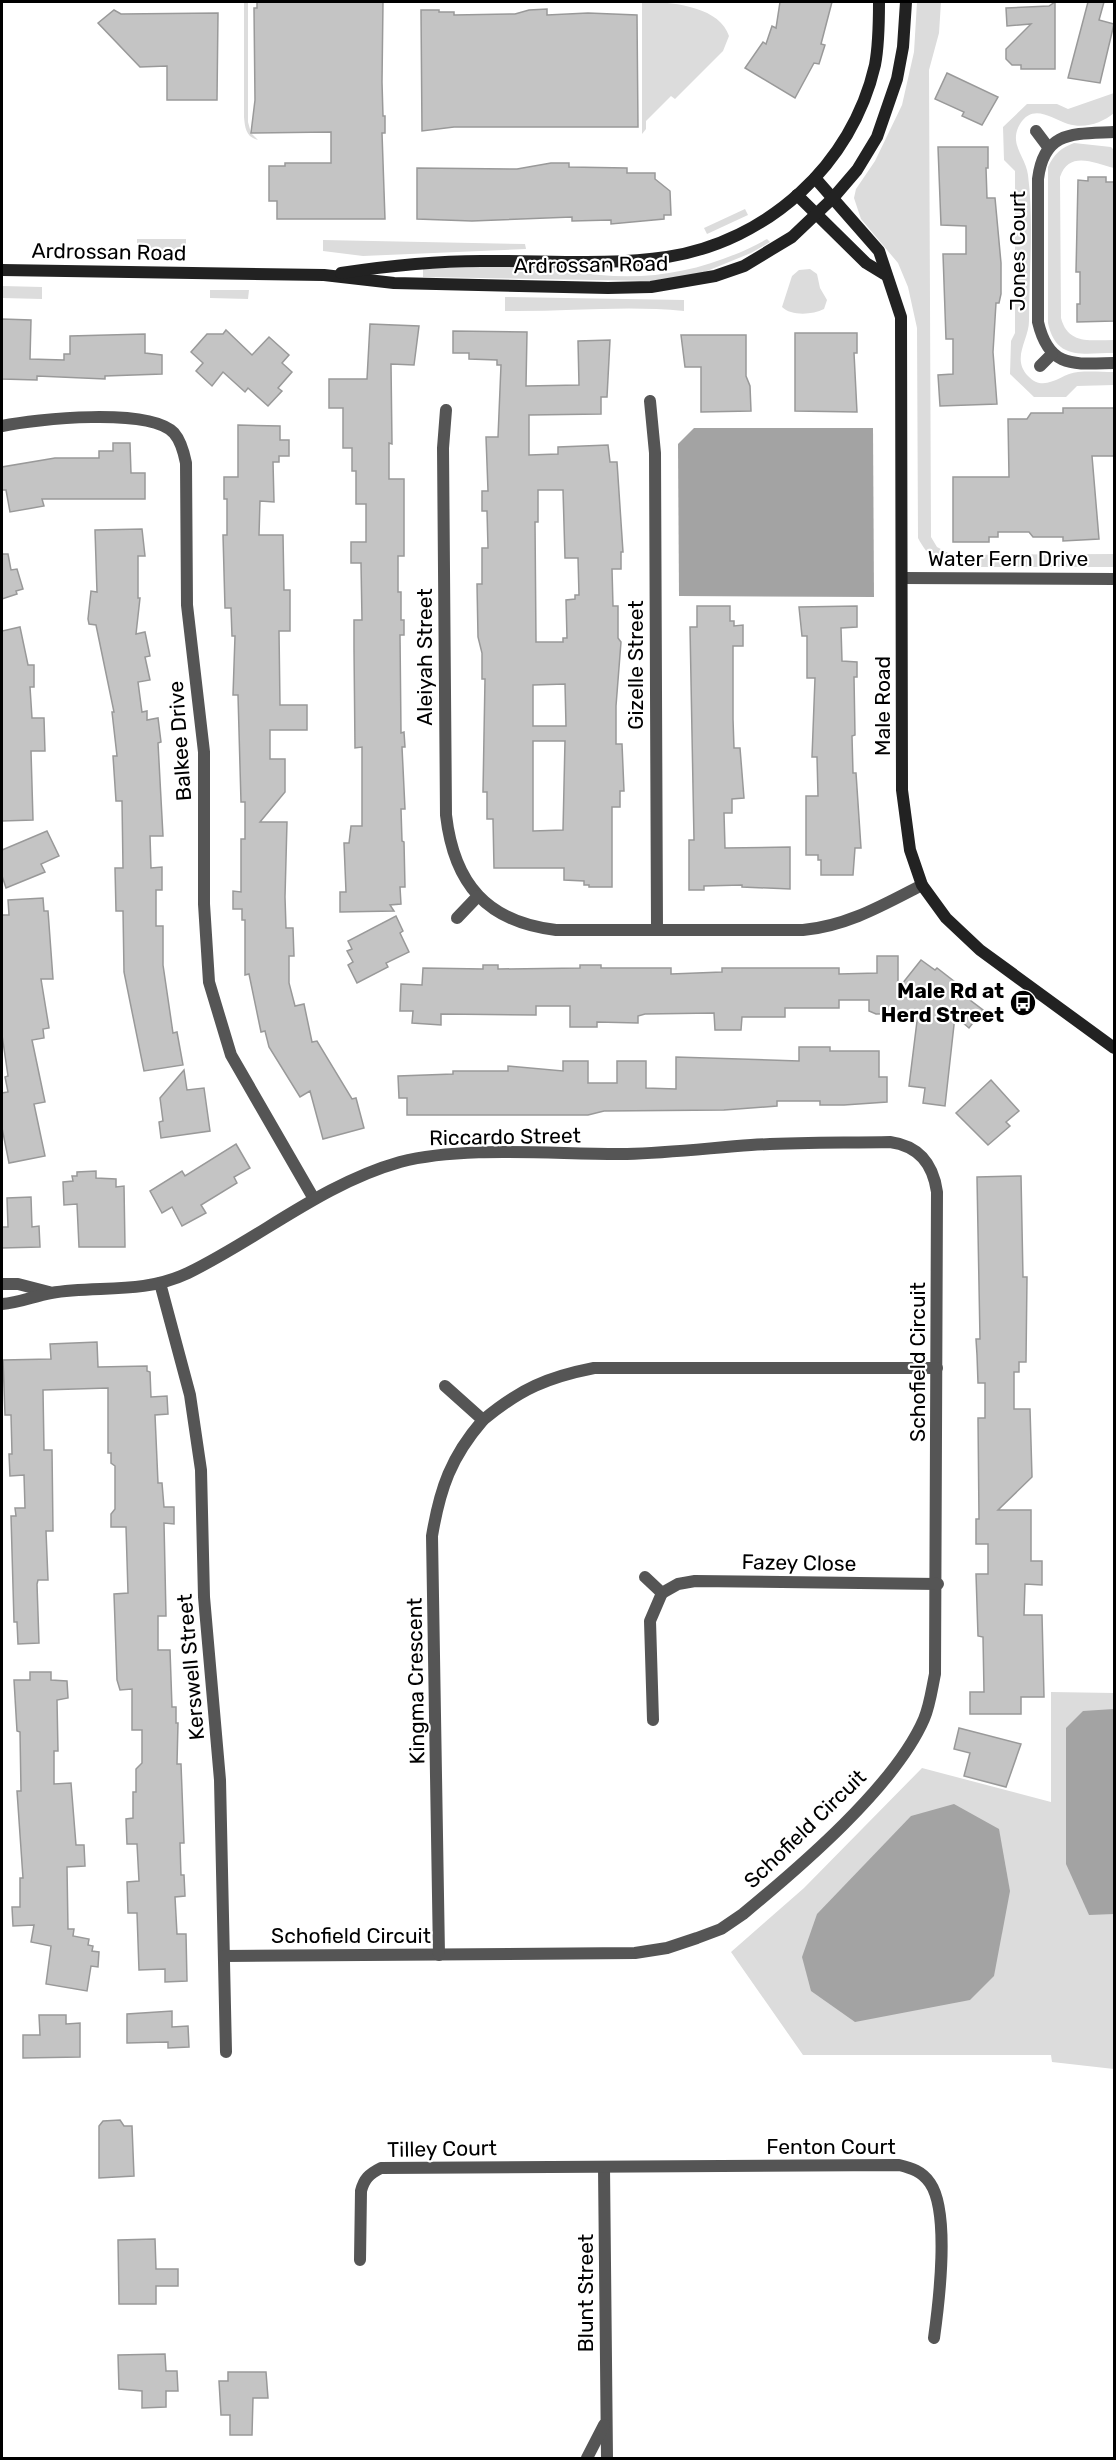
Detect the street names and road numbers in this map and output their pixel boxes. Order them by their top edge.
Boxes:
street label: Jones Court [1005,191,1030,311]
street label: Ardrossan Road [31,238,187,265]
street label: Ardrossan Road [513,251,669,278]
street label: Water Fern Drive [928,546,1088,571]
street label: Aleiyah Street [412,588,437,726]
street label: Gizelle Street [623,600,648,730]
street label: Male Road [870,656,895,756]
street label: Balkee Drive [163,680,196,802]
street label: Riccardo Street [429,1123,581,1150]
street label: Schofield Circuit [905,1282,930,1442]
street label: Fazey Close [741,1549,857,1576]
street label: Kerswell Street [172,1593,209,1741]
street label: Kingma Crescent [402,1597,429,1765]
street label: Schofield Circuit [739,1764,871,1893]
street label: Schofield Circuit [271,1923,431,1948]
street label: Fenton Court [766,2134,896,2159]
street label: Tilley Court [387,2135,497,2162]
street label: Blunt Street [573,2234,598,2352]

